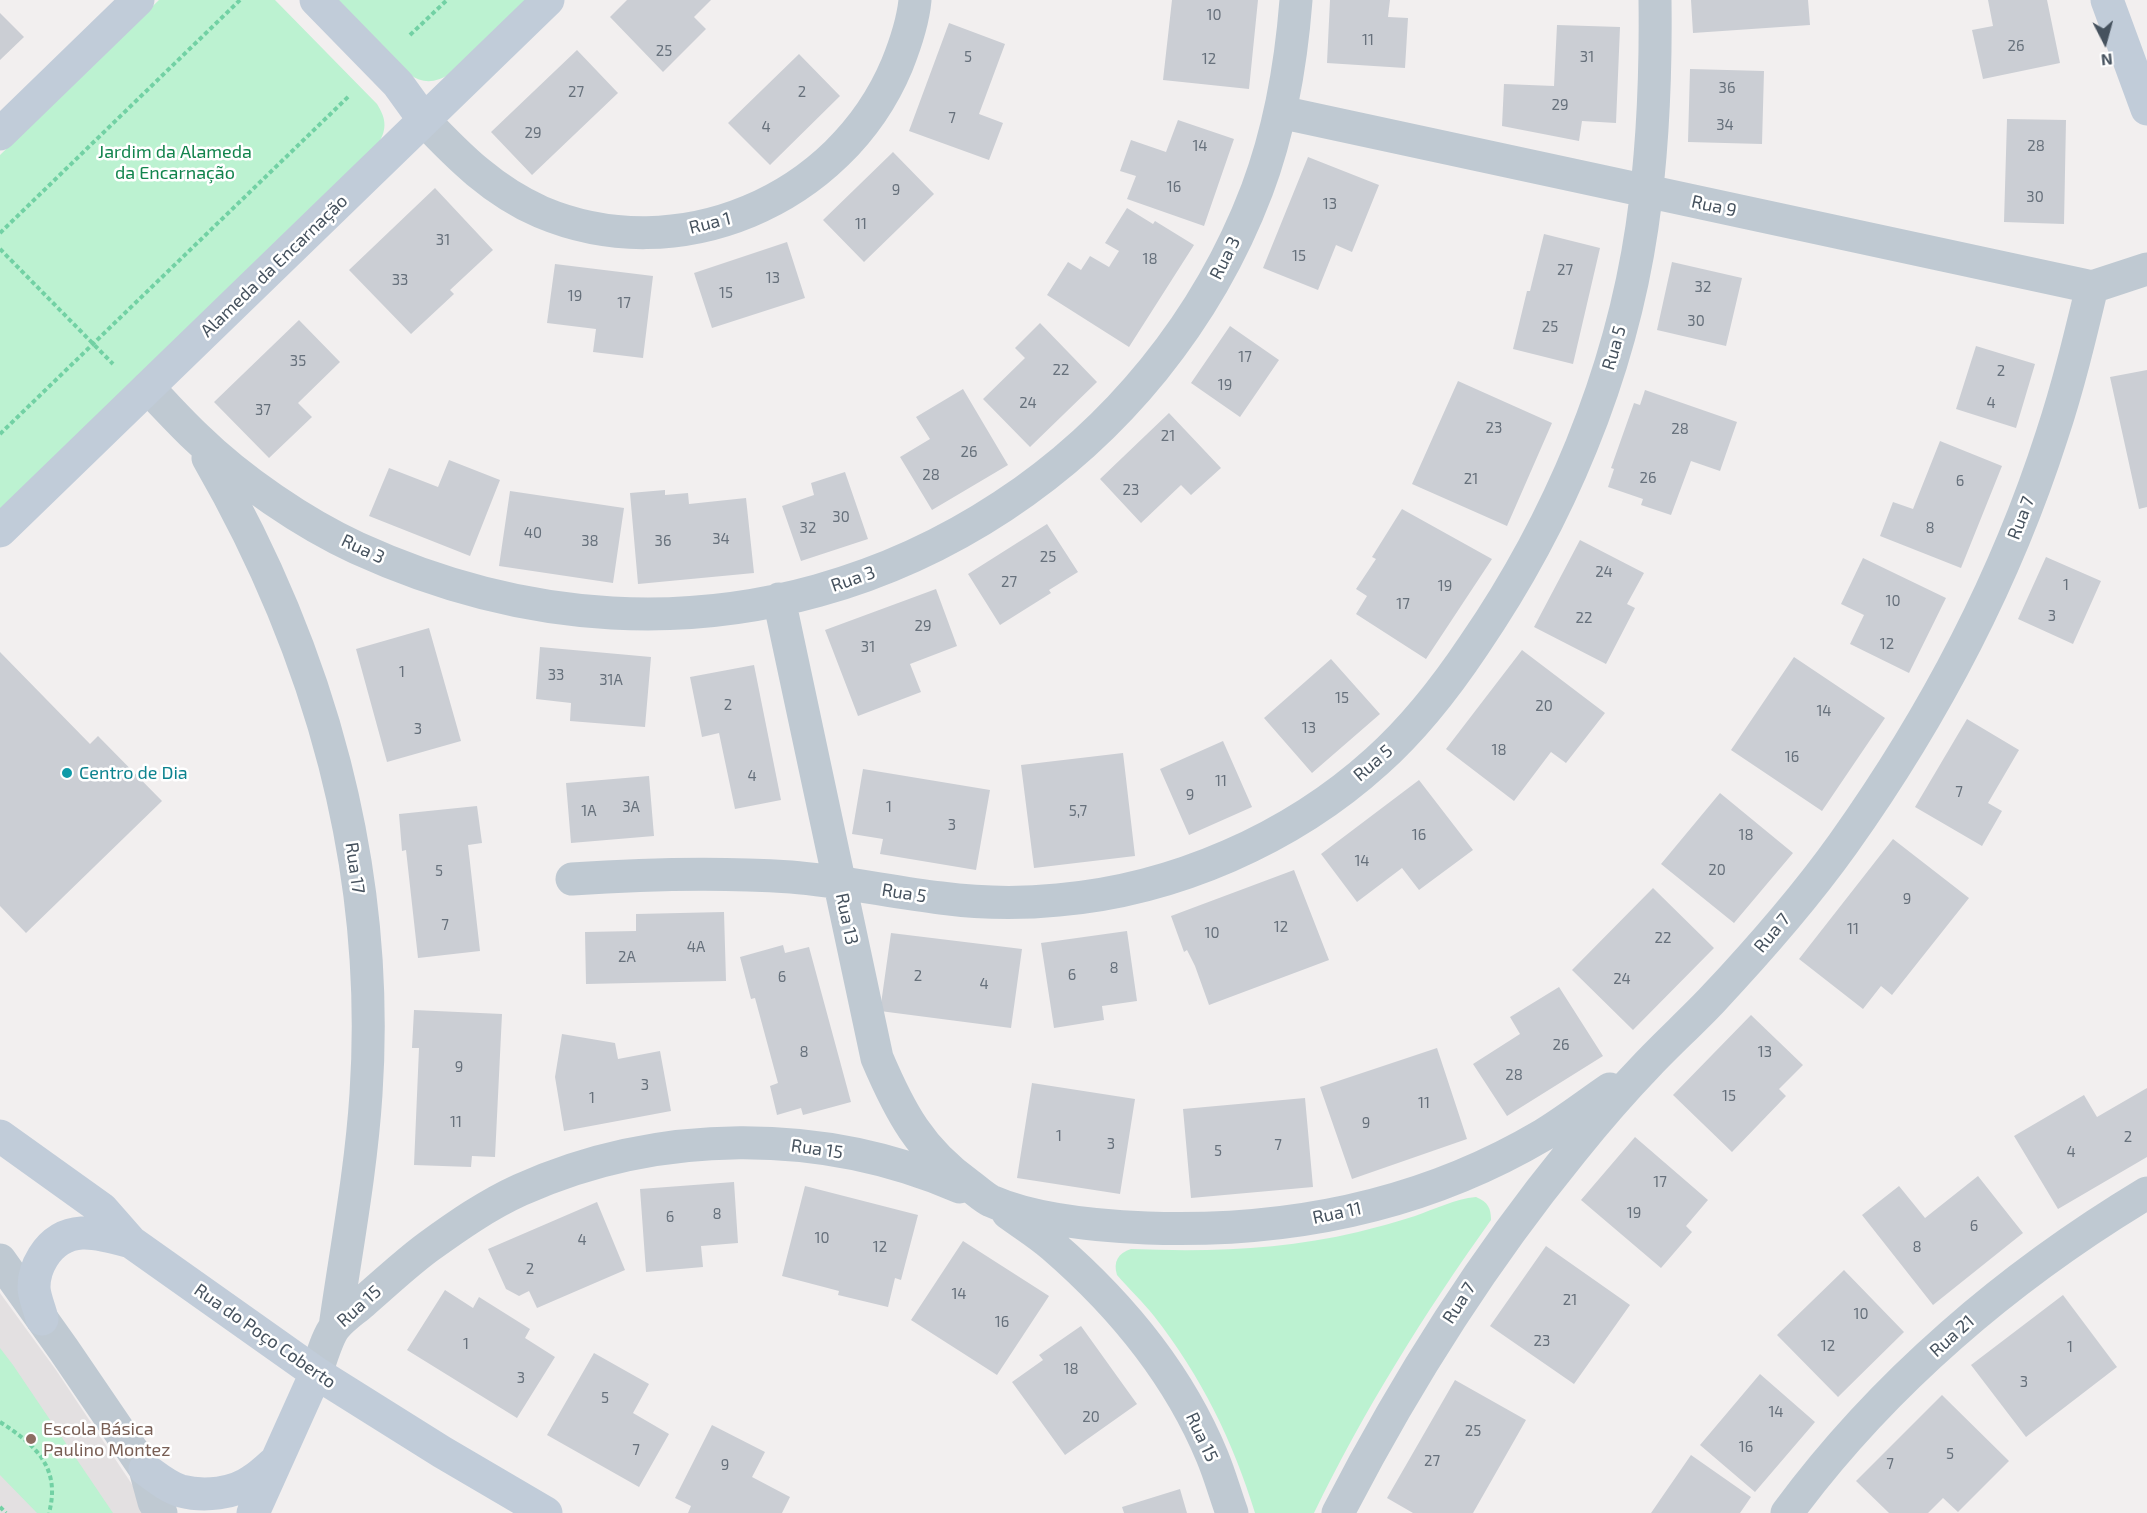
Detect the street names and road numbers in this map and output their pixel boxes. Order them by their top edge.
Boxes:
street label: Alameda da Encarnação [196,190,352,342]
street label: Rua 9 [1689,191,1739,221]
street label: Rua 1 [687,207,733,239]
street label: Rua 3 [1205,233,1245,283]
street label: Rua 5 [1597,323,1631,373]
street label: Rua 7 [2003,493,2039,543]
street label: Rua 3 [338,530,388,568]
street label: Rua 3 [828,561,878,597]
street label: Rua 5 [1349,740,1397,786]
street label: Rua 17 [341,841,369,895]
street label: Rua 5 [880,879,928,907]
street label: Rua 13 [831,891,863,947]
street label: Rua 7 [1749,909,1795,957]
street label: Rua 15 [790,1135,844,1163]
street label: Rua 11 [1310,1197,1364,1229]
street label: Rua 7 [1438,1278,1480,1328]
street label: Rua do Poço Coberto [190,1279,340,1393]
street label: Rua 15 [332,1281,386,1331]
street label: Rua 21 [1925,1310,1979,1362]
street label: Rua 15 [1181,1409,1223,1465]

